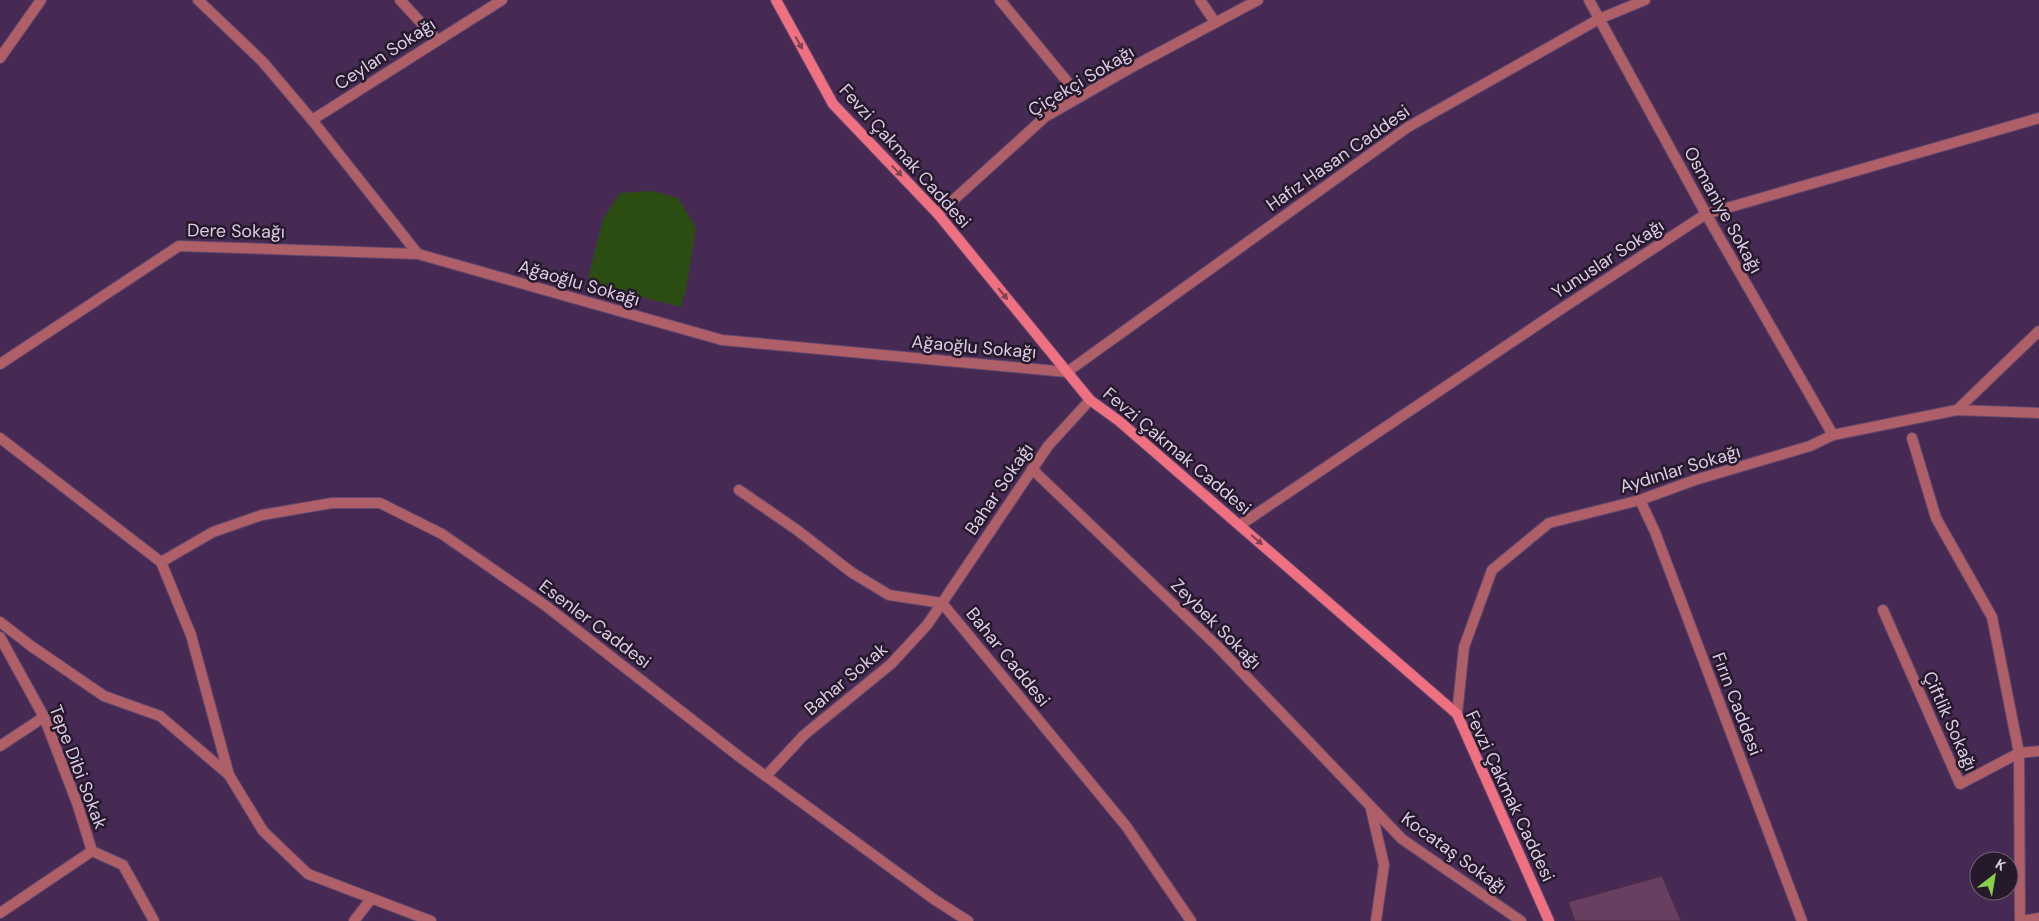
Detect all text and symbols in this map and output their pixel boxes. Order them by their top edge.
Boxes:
street label: Ceylan Sokağı [330,12,440,96]
one-way arrow [795,35,803,50]
street label: Çiçekçi Sokağı [1024,40,1138,122]
street label: Fevzi Çakmak Caddesi [834,79,976,233]
street label: Hafız Hasan Caddesi [1261,99,1415,217]
street label: Osmaniye Sokağı [1678,142,1768,278]
one-way arrow [891,165,903,177]
street label: Yunuslar Sokağı [1547,214,1669,304]
street label: Dere Sokağı [187,218,285,244]
street label: Ağaoğlu Sokağı [516,254,642,312]
one-way arrow [997,288,1008,300]
street label: Ağaoğlu Sokağı [911,330,1037,364]
street label: Fevzi Çakmak Caddesi [1098,382,1256,520]
street label: Bahar Sokağı [959,438,1039,540]
street label: Aydınlar Sokağı [1617,439,1743,499]
one-way arrow [1250,534,1263,545]
street label: Zeybek Sokağı [1165,573,1267,675]
street label: Esenler Caddesi [534,574,656,674]
street label: Bahar Caddesi [961,602,1055,712]
street label: Bahar Sokak [800,637,892,721]
street label: Fırın Caddesi [1706,649,1768,759]
street label: Çiftlik Sokağı [1917,667,1983,775]
street label: Tepe Dibi Sokak [43,702,113,832]
street label: Fevzi Çakmak Caddesi [1460,707,1560,885]
street label: Kocataş Sokağı [1396,807,1512,899]
north arrow [1969,851,2019,901]
text: K [1992,855,2009,875]

